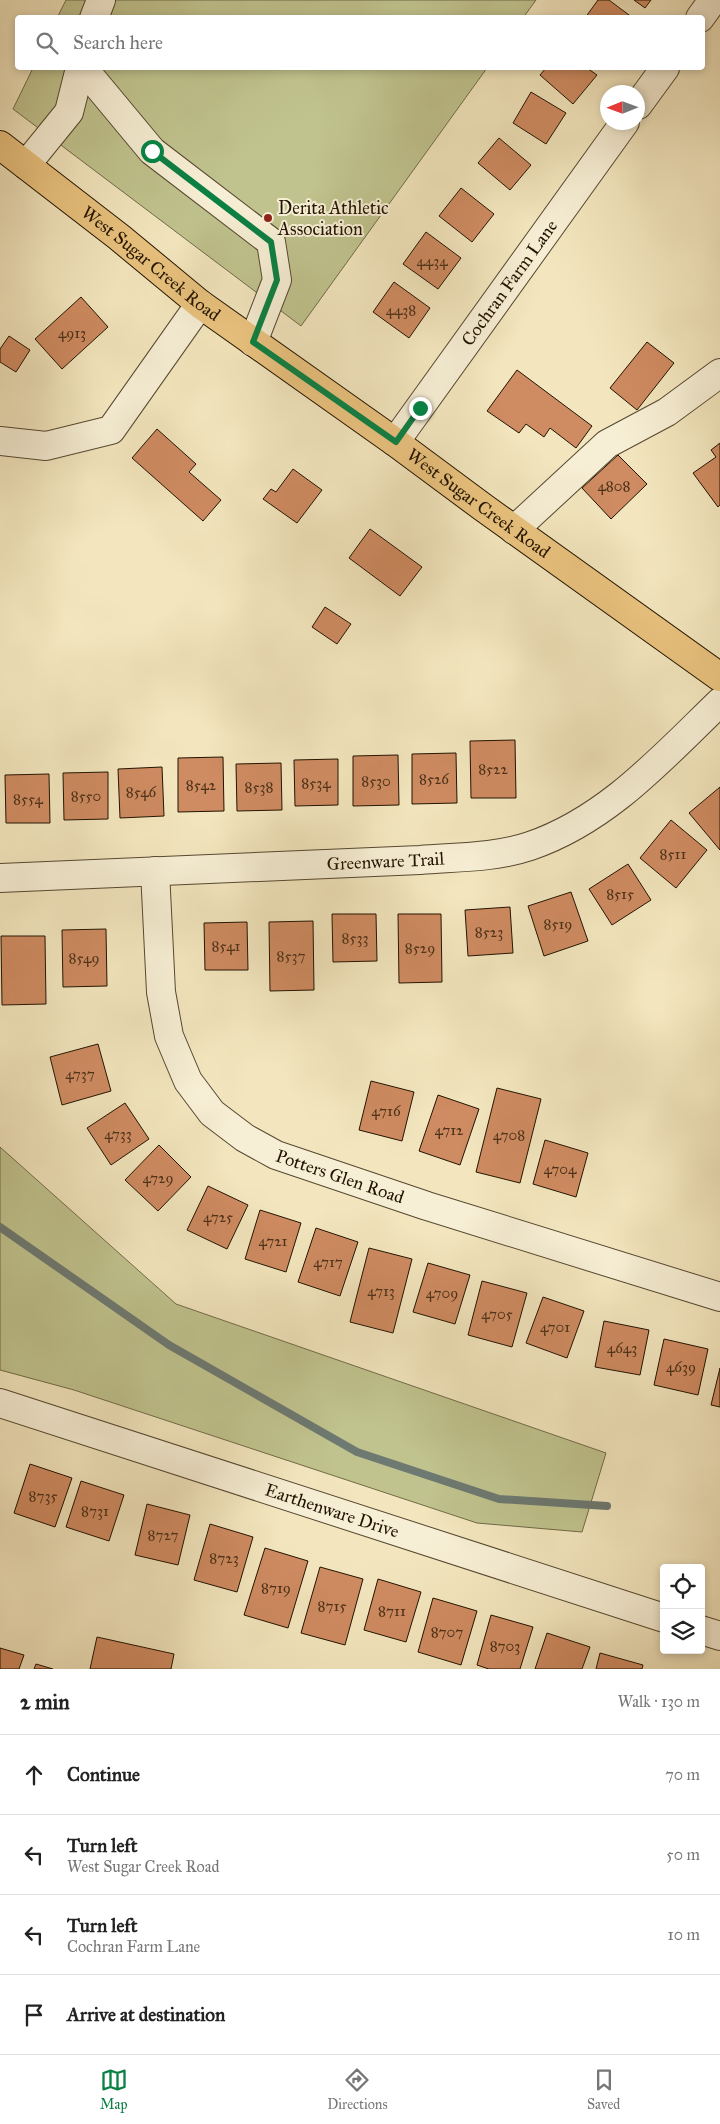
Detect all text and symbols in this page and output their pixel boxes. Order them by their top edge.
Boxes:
search box [15,15,705,70]
icon: search [33,29,61,57]
text: Search here [73,31,163,54]
north arrow [600,85,645,130]
route start [141,140,164,163]
place label: Derita Athletic Association [277,197,389,240]
street label: West Sugar Creek Road [77,201,225,326]
marker: Derita Athletic Association [262,212,274,224]
street label: Cochran Farm Lane [457,216,562,350]
house number: 4434 [416,252,448,270]
house number: 4438 [386,301,416,319]
house number: 4913 [58,324,86,342]
route end [409,397,432,420]
street label: West Sugar Creek Road [403,444,554,563]
house number: 4808 [597,477,631,495]
house number: 8522 [478,760,508,778]
house number: 8526 [419,770,450,788]
house number: 8530 [361,772,391,790]
house number: 8534 [301,774,331,792]
house number: 8542 [186,776,217,794]
house number: 8538 [245,778,273,796]
house number: 8546 [126,783,158,801]
house number: 8550 [71,787,101,805]
house number: 8554 [13,790,44,808]
house number: 8511 [660,845,686,863]
street label: Greenware Trail [326,847,445,875]
house number: 8515 [606,885,634,903]
house number: 8519 [544,915,572,933]
house number: 8523 [475,923,503,941]
house number: 8533 [342,929,368,947]
house number: 8541 [212,937,240,955]
house number: 8529 [405,939,435,957]
house number: 8537 [277,947,305,965]
house number: 8549 [69,949,99,967]
house number: 4737 [65,1065,95,1083]
house number: 4716 [371,1102,402,1120]
house number: 4712 [434,1121,464,1139]
house number: 4733 [104,1125,132,1143]
house number: 4708 [493,1126,525,1144]
street label: Potters Glen Road [273,1145,407,1208]
house number: 4704 [544,1160,577,1178]
house number: 4729 [142,1169,174,1187]
house number: 4725 [203,1208,233,1226]
house number: 4721 [258,1232,288,1250]
house number: 4717 [313,1253,343,1271]
house number: 4713 [367,1282,395,1300]
house number: 4709 [426,1284,458,1302]
house number: 4705 [481,1305,513,1323]
house number: 4701 [540,1318,570,1336]
house number: 4643 [607,1339,637,1357]
house number: 4639 [666,1358,696,1376]
street label: Earthenware Drive [262,1479,402,1542]
house number: 8735 [29,1487,58,1505]
house number: 8731 [81,1502,109,1520]
house number: 8727 [148,1526,178,1544]
house number: 8723 [209,1549,239,1567]
map controls [660,1564,705,1654]
button: locate [660,1564,705,1609]
house number: 8719 [261,1579,291,1597]
house number: 8715 [318,1597,346,1615]
house number: 8711 [378,1602,406,1620]
button: layers [660,1609,705,1654]
house number: 8707 [431,1623,463,1641]
house number: 8703 [490,1637,520,1655]
text: 2 min [20,1689,70,1715]
text: Walk · 130 m [618,1692,700,1711]
icon: ahead [20,1761,48,1789]
text: Continue [67,1763,140,1786]
text: 70 m [665,1765,700,1784]
text: Turn left [67,1834,137,1857]
icon: left [20,1841,48,1869]
text: 50 m [666,1845,700,1864]
text: West Sugar Creek Road [67,1857,220,1876]
text: Turn left [67,1914,137,1937]
icon: left [20,1921,48,1949]
text: 10 m [668,1925,700,1944]
text: Cochran Farm Lane [67,1937,200,1956]
icon: arrive [20,2001,48,2029]
text: Arrive at destination [67,2003,225,2026]
tab: Map [100,2066,128,2113]
tab: Directions [327,2066,388,2113]
tab: Saved [587,2066,620,2113]

